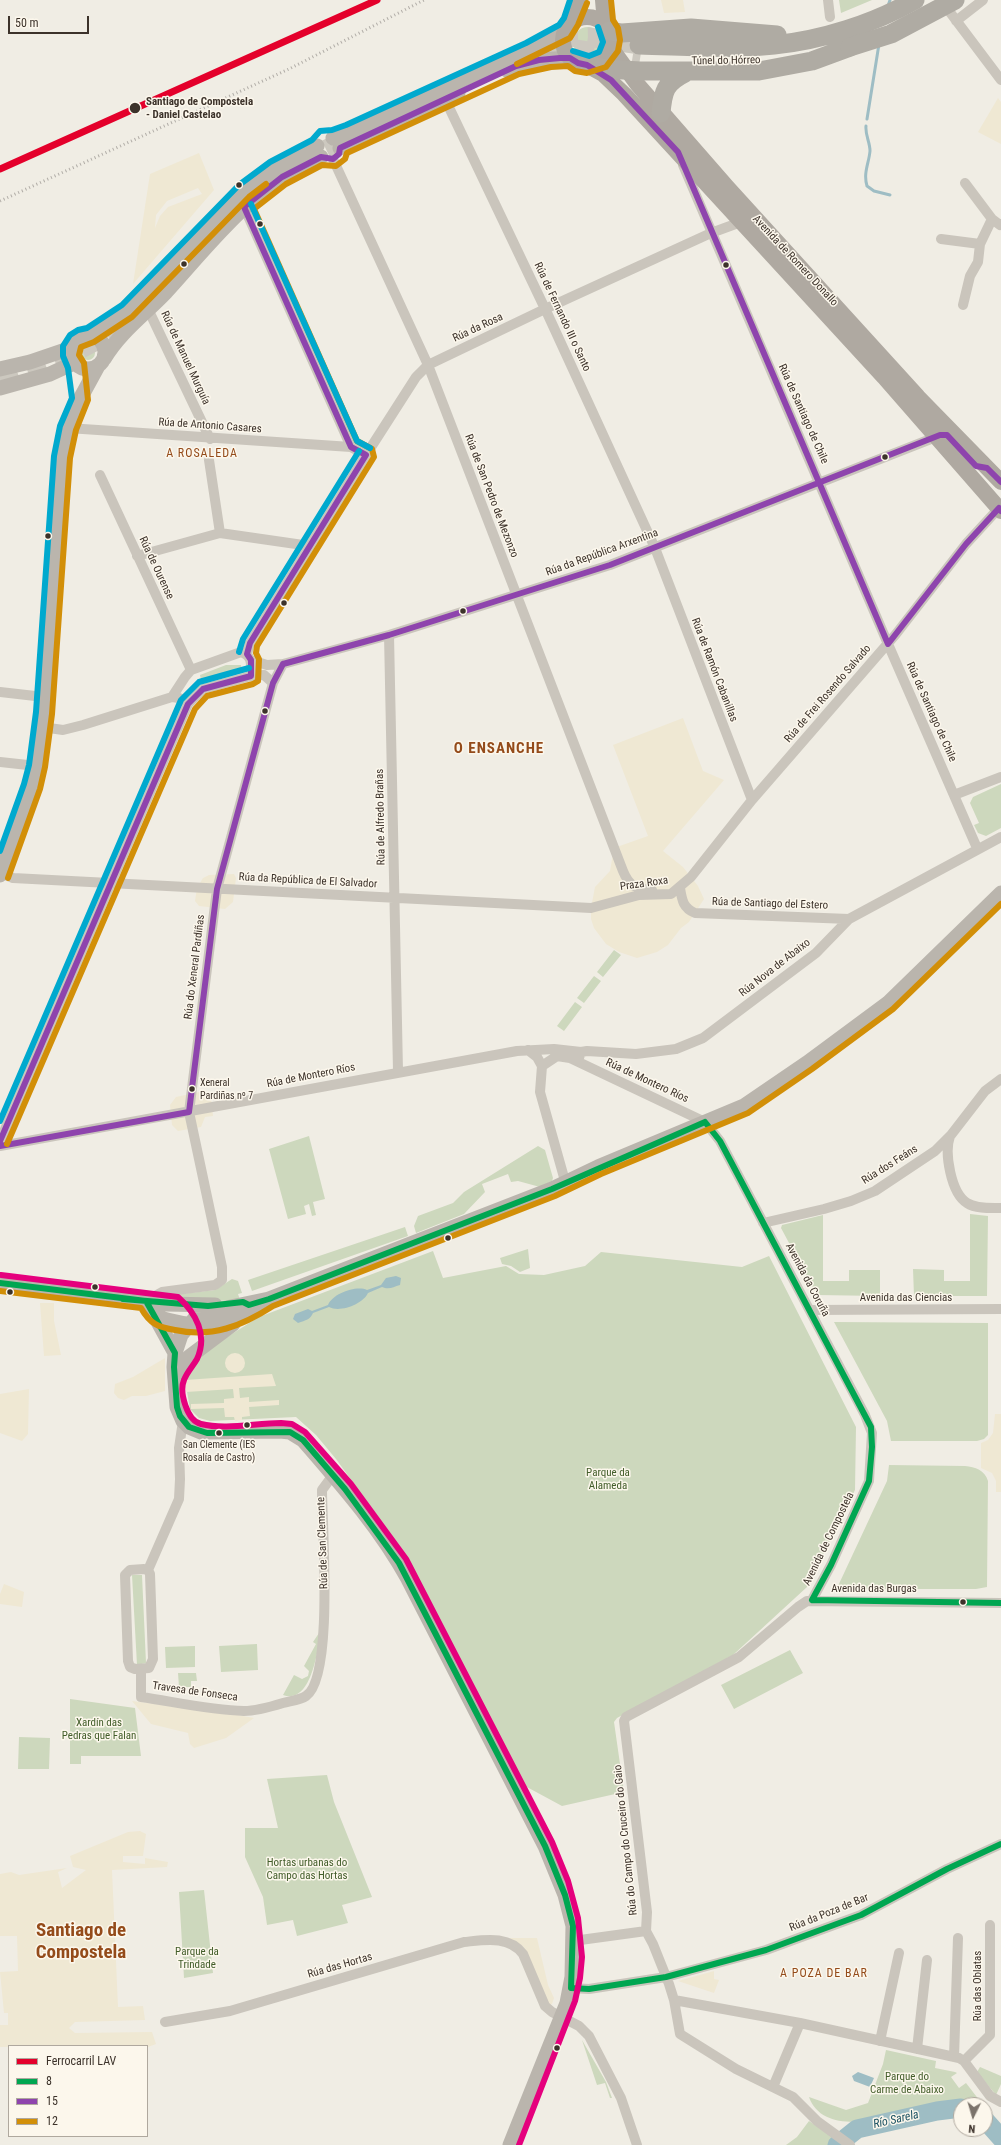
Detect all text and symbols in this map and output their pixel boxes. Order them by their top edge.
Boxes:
scale bar [10,8,91,34]
text: 50 m [15,16,39,30]
street label: Túnel do Hórreo [691,54,761,68]
place label: Santiago de Compostela - Daniel Castelao [146,95,253,121]
marker: Santiago de Compostela - Daniel Castelao [128,101,142,115]
unlabelled marker [234,180,244,190]
street label: Avenida de Romero Donallo [750,213,840,309]
unlabelled marker [255,219,265,229]
unlabelled marker [179,259,189,269]
street label: Rúa de Fernando III o Santo [531,260,593,374]
unlabelled marker [721,260,731,270]
street label: Rúa de Manuel Murguía [157,309,213,407]
street label: Rúa da Rosa [451,311,505,345]
street label: Rúa de Santiago de Chile [775,362,831,466]
street label: Rúa de Antonio Casares [158,416,262,436]
street label: Rúa de San Pedro de Mezonzo [461,432,521,560]
district label: A ROSALEDA [166,447,238,461]
unlabelled marker [880,452,890,462]
street label: Rúa da República Arxentina [544,527,660,579]
unlabelled marker [43,531,53,541]
street label: Rúa de Ourense [136,534,176,602]
unlabelled marker [279,598,289,608]
unlabelled marker [458,606,468,616]
street label: Rúa de Ramón Cabanillas [688,616,740,724]
street label: Rúa de Frei Rosendo Salvado [782,642,874,746]
street label: Rúa de Santiago de Chile [903,660,959,764]
unlabelled marker [260,706,270,716]
district label: O ENSANCHE [454,740,544,758]
street label: Rúa de Alfredo Brañas [374,769,388,865]
street label: Rúa da República de El Salvador [238,871,378,891]
street label: Praza Roxa [619,874,669,894]
street label: Rúa de Santiago del Estero [712,895,828,913]
street label: Rúa do Xeneral Pardiñas [182,914,208,1020]
street label: Rúa Nova de Abaixo [737,936,813,1000]
street label: Rúa de Montero Ríos [603,1056,691,1106]
street label: Rúa de Montero Ríos [266,1061,356,1091]
place label: Xeneral Pardiñas nº 7 [200,1077,253,1100]
marker: Xeneral Pardiñas nº 7 [187,1084,197,1094]
street label: Rúa dos Feáns [860,1143,920,1187]
unlabelled marker [443,1233,453,1243]
street label: Avenida da Coruña [782,1241,832,1319]
unlabelled marker [90,1282,100,1292]
unlabelled marker [5,1287,15,1297]
street label: Avenida das Ciencias [860,1291,952,1305]
unlabelled marker [242,1420,252,1430]
marker: San Clemente (IES Rosalía de Castro) [214,1428,224,1438]
place label: San Clemente (IES Rosalía de Castro) [183,1439,255,1462]
park label: Parque da Alameda [586,1466,630,1492]
street label: Avenida de Compostela [801,1490,857,1588]
street label: Rúa de San Clemente [315,1497,331,1589]
street label: Avenida das Burgas [831,1582,917,1596]
unlabelled marker [958,1597,968,1607]
street label: Travesa de Fonseca [152,1679,238,1705]
park label: Xardín das Pedras que Falan [62,1716,136,1742]
street label: Rúa do Campo do Cruceiro do Gaio [612,1764,640,1916]
park label: Hortas urbanas do Campo das Hortas [266,1856,348,1882]
street label: Rúa da Poza de Bar [788,1891,870,1935]
district label: Santiago de Compostela [36,1920,126,1964]
park label: Parque da Trindade [175,1945,219,1971]
street label: Rúa das Hortas [306,1950,374,1982]
street label: Rúa das Oblatas [971,1951,985,2021]
district label: A POZA DE BAR [780,1967,868,1981]
unlabelled marker [552,2043,562,2053]
legend [8,2045,148,2137]
text: Ferrocarril LAV [46,2054,116,2068]
park label: Parque do Carme de Abaixo [870,2070,944,2096]
text: 8 [46,2074,52,2088]
text: 15 [46,2094,58,2108]
north arrow [953,2097,993,2137]
water label: Río Sarela [872,2108,920,2132]
text: 12 [46,2114,58,2128]
text: N [968,2122,976,2135]

